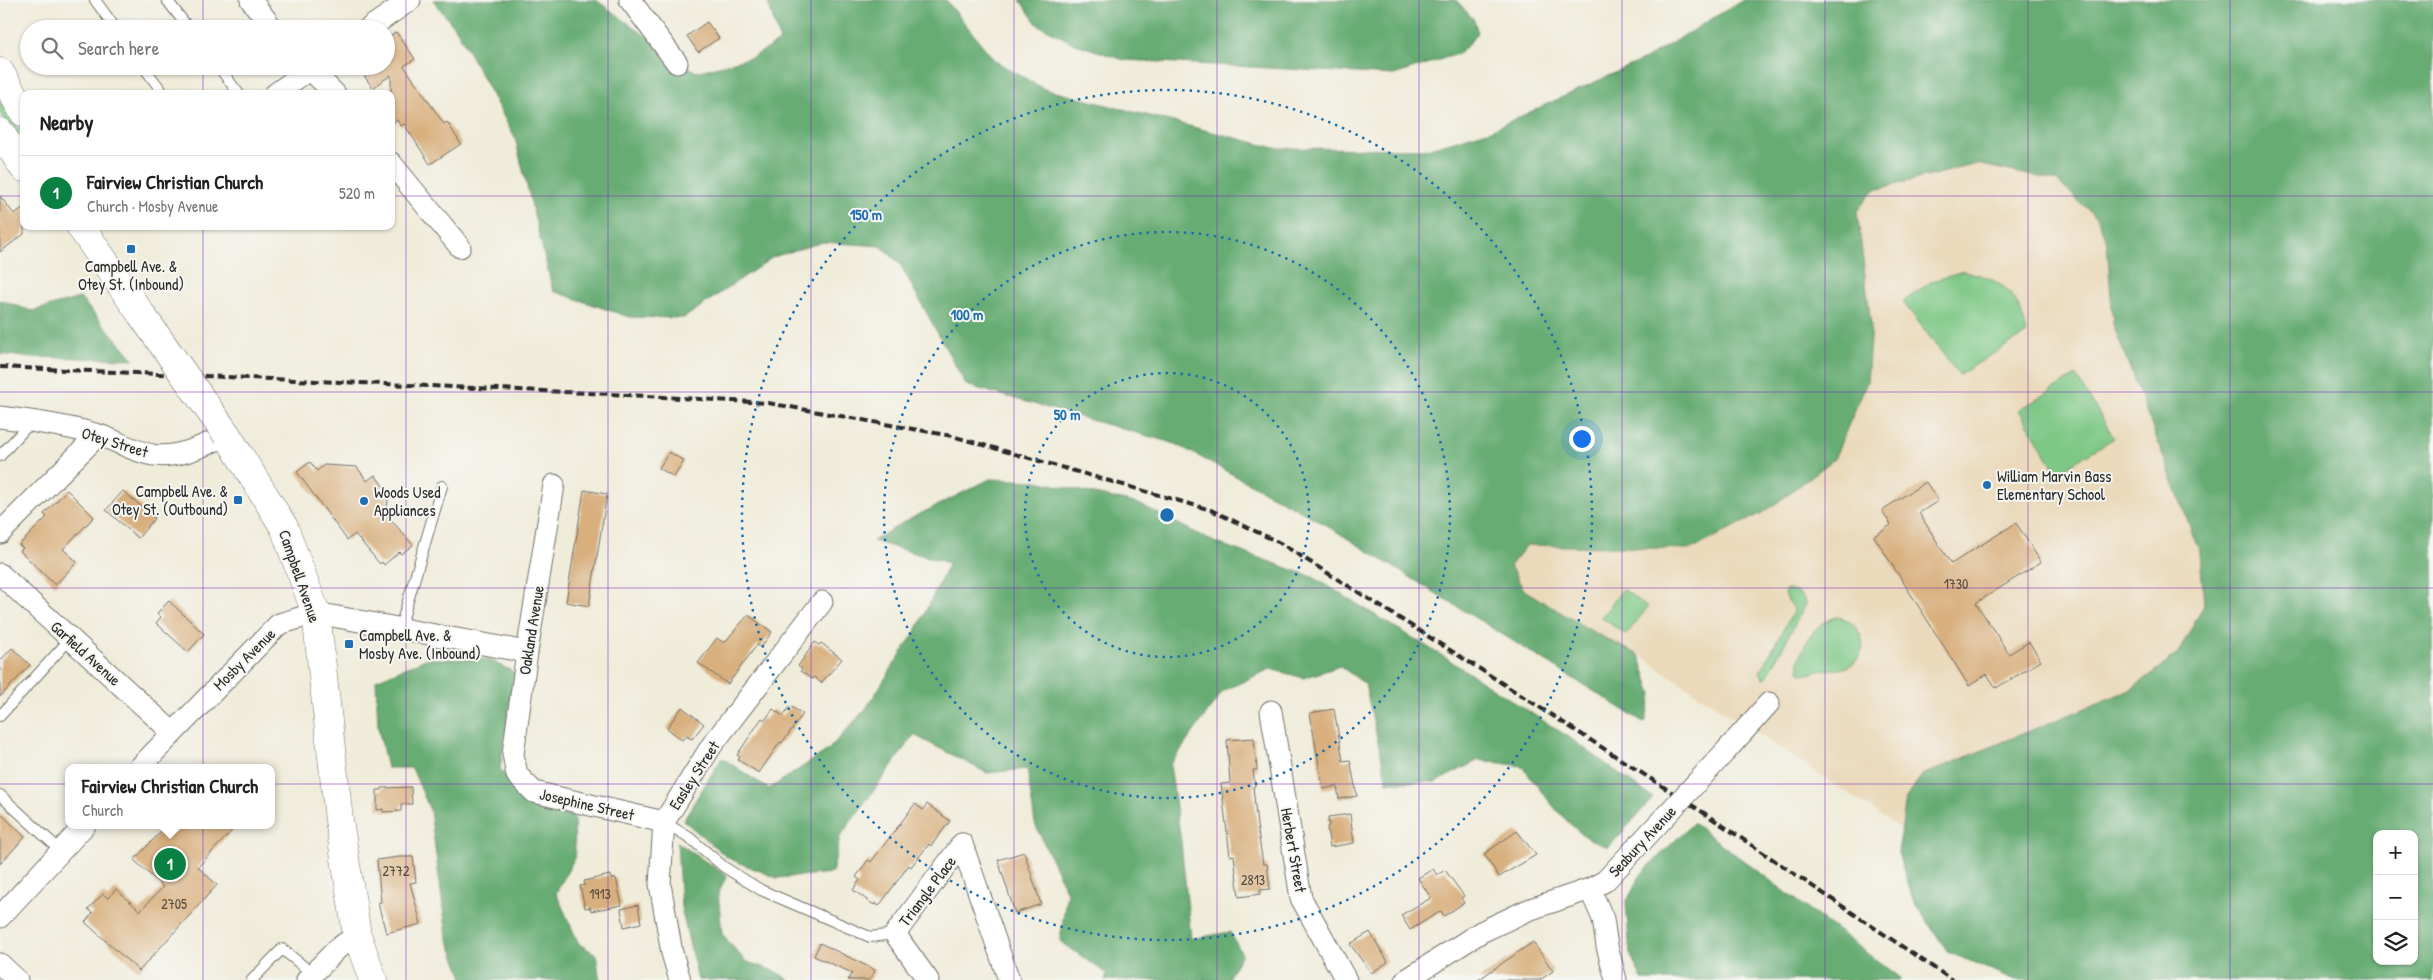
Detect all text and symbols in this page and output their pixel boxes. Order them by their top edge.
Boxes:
search box [20,20,395,75]
icon: search [38,34,66,62]
text: Search here [78,35,159,61]
text: Nearby [40,108,93,137]
text: Fairview Christian Church [87,169,263,195]
text: 1 [53,182,59,204]
text: 520 m [339,182,375,204]
text: Church · Mosby Avenue [87,195,218,217]
text: 150 m [850,204,882,225]
marker: Campbell Ave. & Otey St. (Inbound) [125,243,137,255]
place label: Campbell Ave. & Otey St. (Inbound) [78,255,184,295]
text: 100 m [951,304,983,325]
text: 50 m [1054,404,1080,425]
street label: Otey Street [79,421,151,463]
your location [1569,426,1595,452]
place label: William Marvin Bass Elementary School [1997,465,2111,505]
marker: William Marvin Bass Elementary School [1981,479,1993,491]
place label: Campbell Ave. & Otey St. (Outbound) [112,480,228,520]
place label: Woods Used Appliances [374,481,440,521]
marker: Campbell Ave. & Otey St. (Outbound) [232,494,244,506]
marker: Woods Used Appliances [358,495,370,507]
centre of rings [1158,506,1176,524]
street label: Campbell Avenue [274,527,326,626]
house number: 1730 [1944,574,1968,593]
street label: Oakland Avenue [513,583,549,676]
street label: Garfield Avenue [46,616,126,691]
street label: Mosby Avenue [208,623,280,695]
place label: Campbell Ave. & Mosby Ave. (Inbound) [359,624,481,664]
marker: Campbell Ave. & Mosby Ave. (Inbound) [343,638,355,650]
street label: Easley Street [664,736,725,814]
popup [65,764,275,829]
text: Fairview Christian Church [82,773,258,799]
street label: Josephine Street [537,782,637,826]
text: Church [82,799,123,821]
street label: Seabury Avenue [1603,800,1681,881]
street label: Herbert Street [1276,806,1312,895]
map controls [2373,830,2418,965]
button: + [2373,830,2418,875]
pin: 1 [154,845,186,883]
street label: Triangle Place [893,851,961,931]
house number: 2772 [383,861,410,880]
house number: 2813 [1241,870,1265,889]
button: − [2373,875,2418,920]
house number: 1913 [589,884,611,903]
house number: 2705 [161,894,187,913]
button: layers [2373,920,2418,965]

